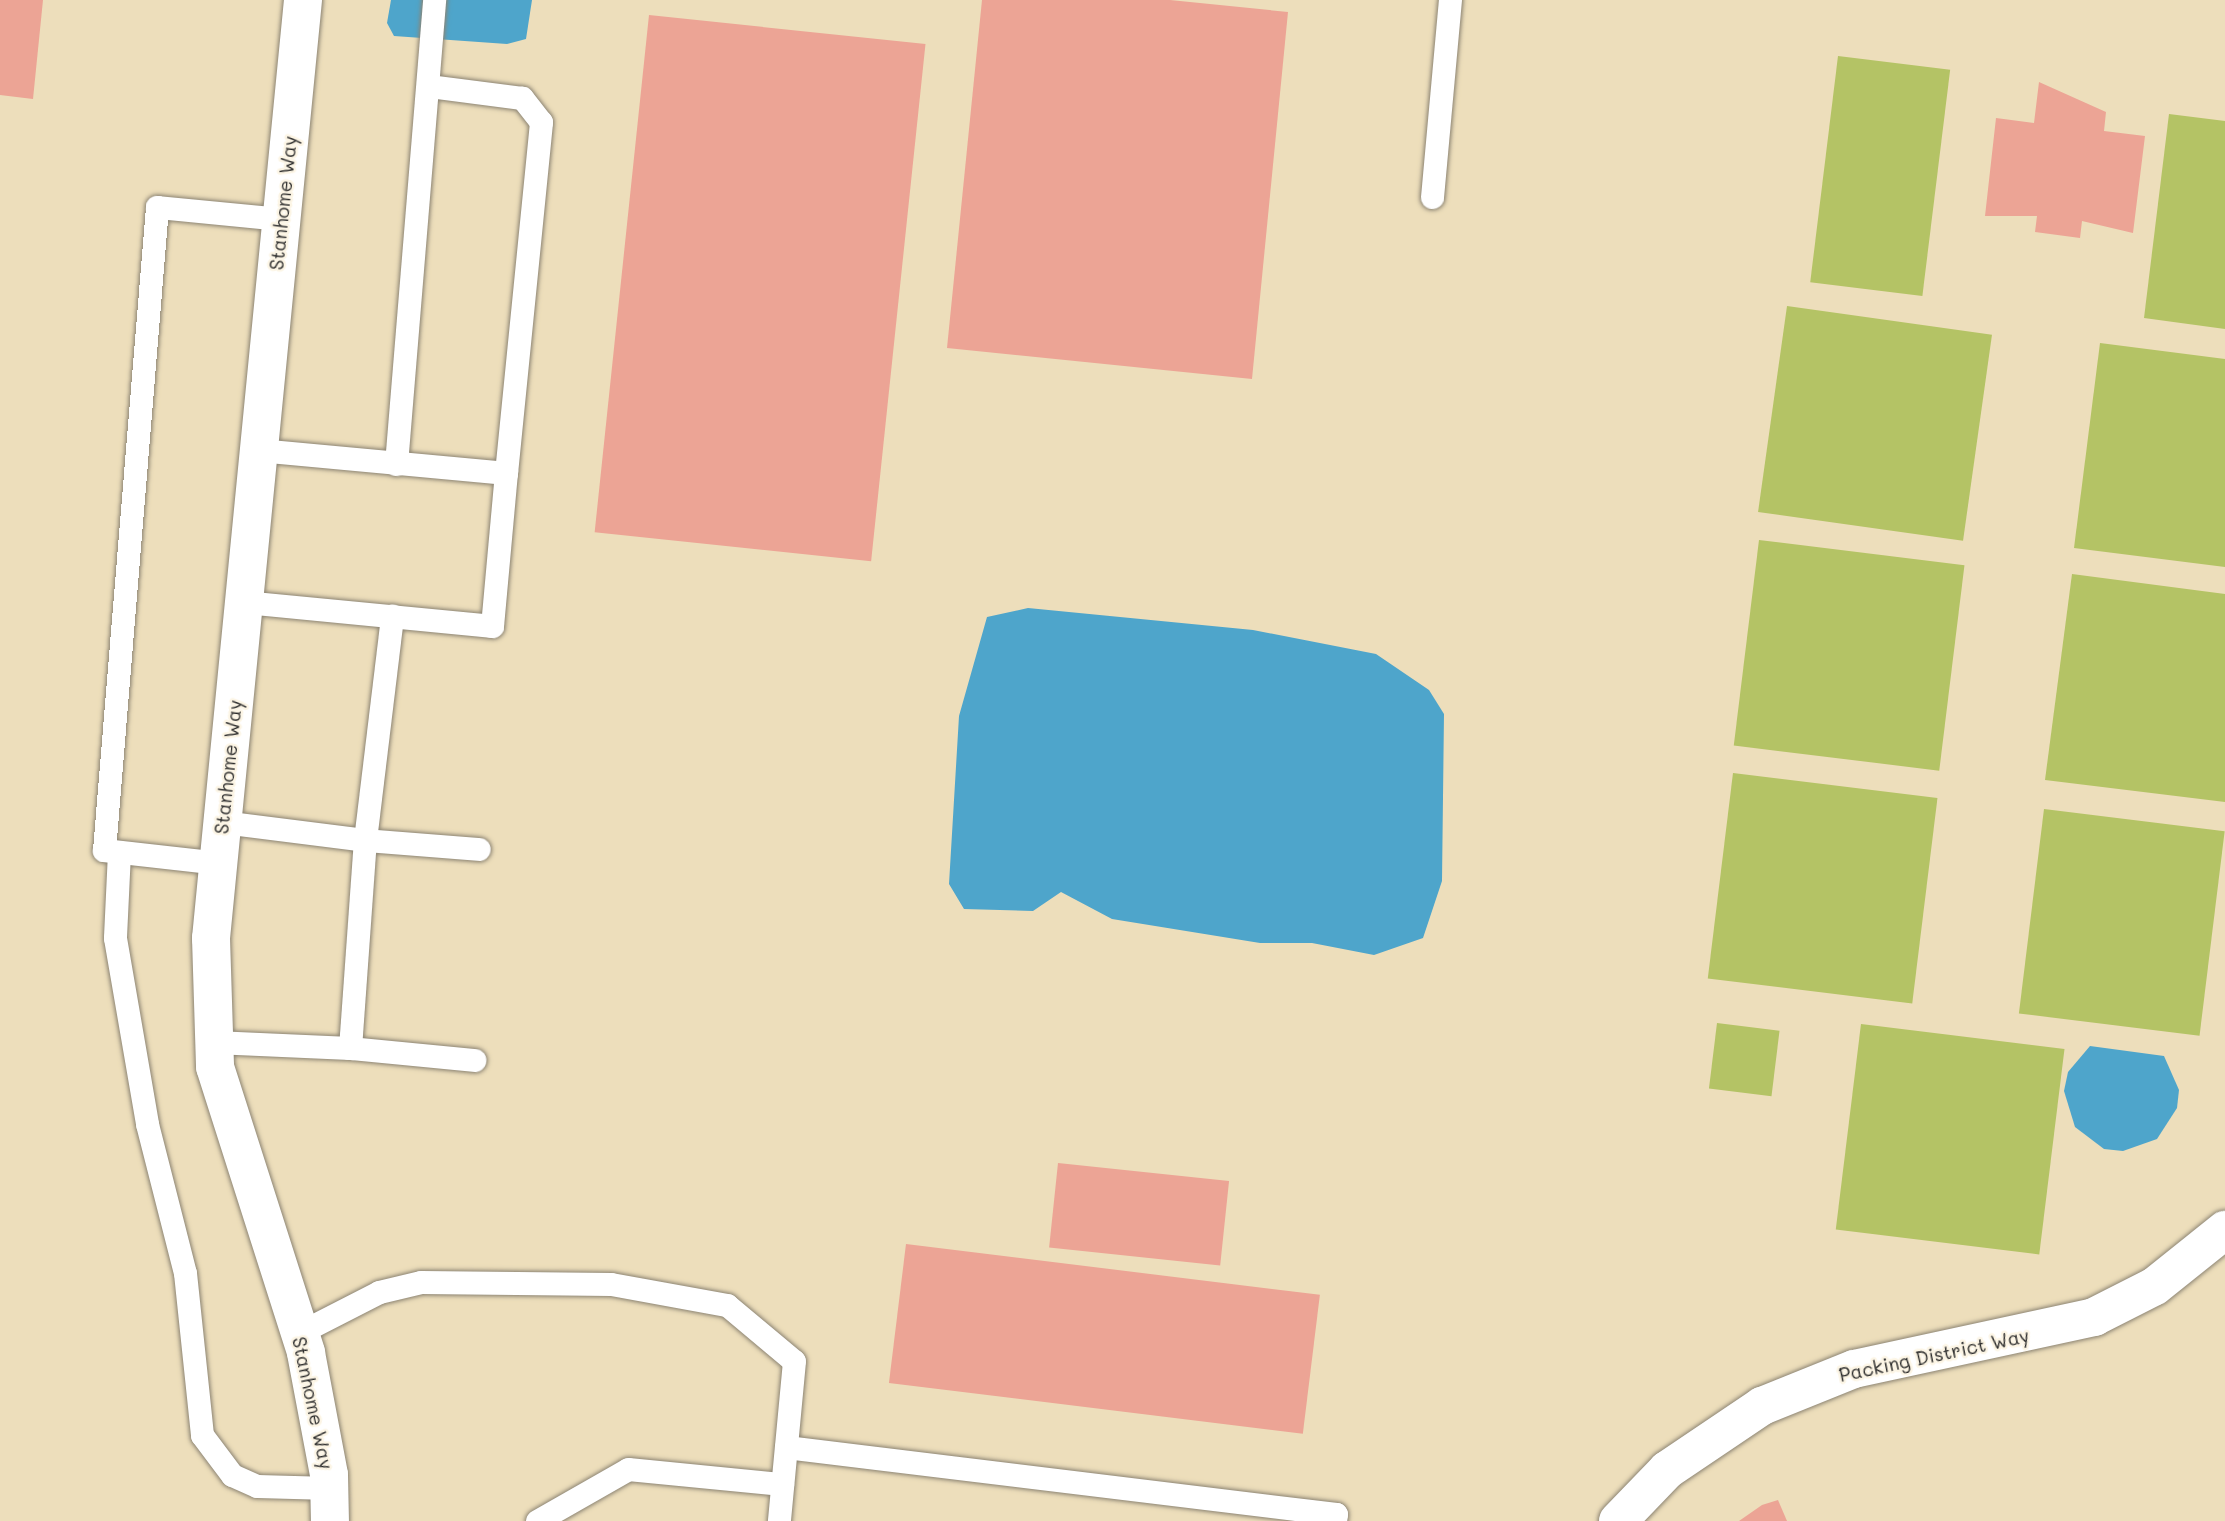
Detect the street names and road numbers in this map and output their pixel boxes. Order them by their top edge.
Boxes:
street label: Stanhome Way [265,135,301,271]
street label: Stanhome Way [210,699,246,835]
street label: Packing District Way [1837,1324,2031,1386]
street label: Stanhome Way [288,1335,338,1471]

